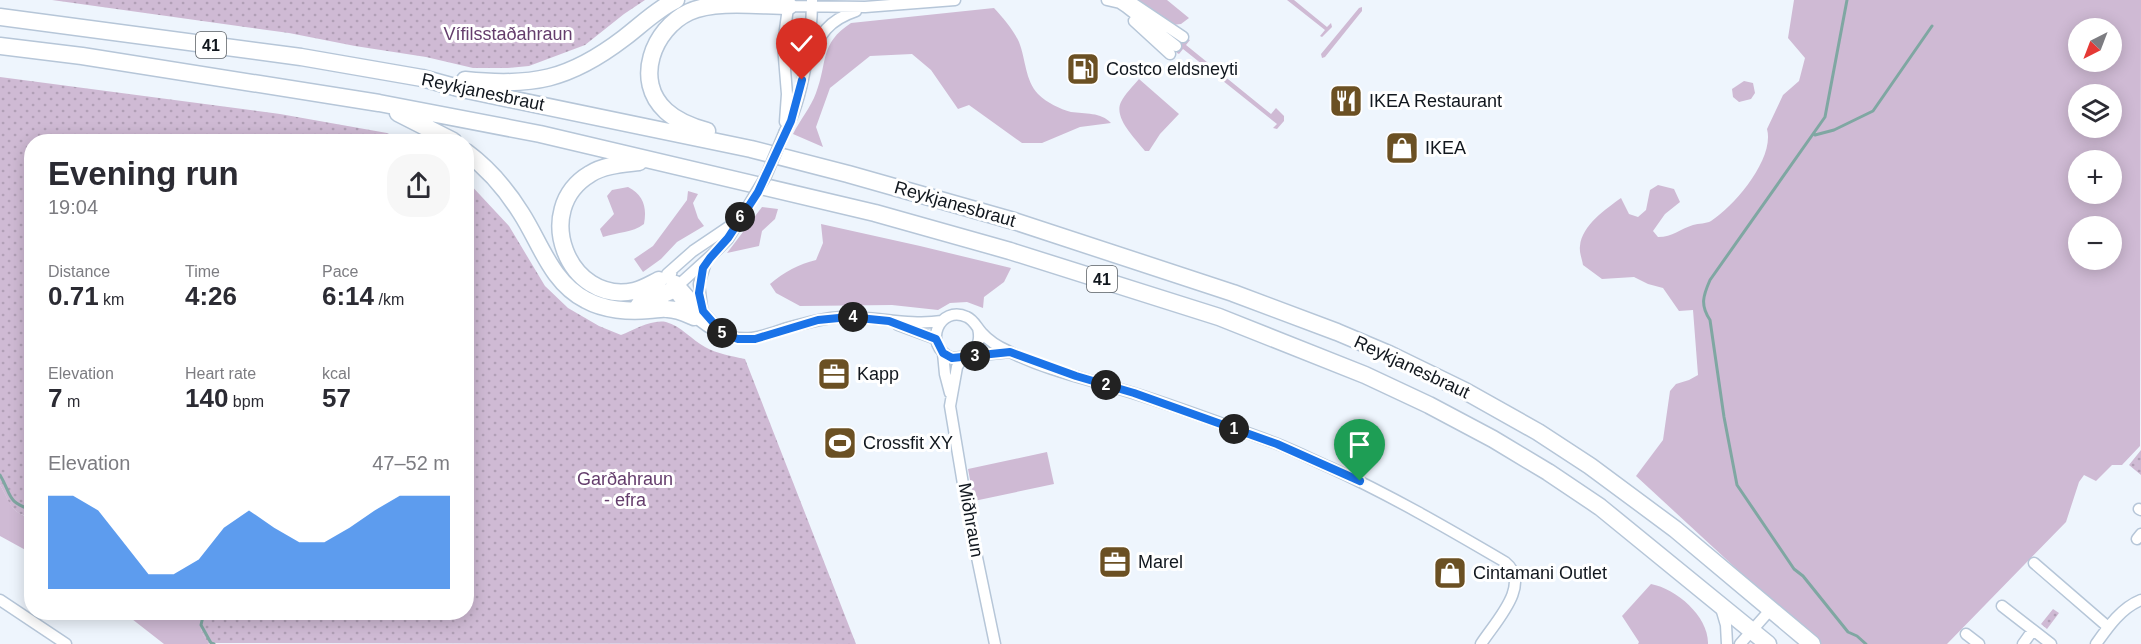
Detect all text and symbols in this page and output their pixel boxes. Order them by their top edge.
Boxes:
pin [776,18,827,80]
north arrow [2068,18,2122,72]
map controls [2068,18,2122,270]
park label: Vífilsstaðahraun [443,24,573,44]
icon: check [785,27,818,60]
road number: 41 [196,32,226,58]
fuel station icon: Costco eldsneyti [1065,51,1101,87]
place label: Costco eldsneyti [1106,59,1238,79]
street label: Reykjanesbraut [420,69,546,115]
restaurant icon: IKEA Restaurant [1328,83,1364,119]
button: layers [2068,84,2122,138]
place label: IKEA Restaurant [1369,91,1502,111]
shop icon: IKEA [1384,130,1420,166]
place label: IKEA [1425,138,1466,158]
button: + [2068,150,2122,204]
button: share [387,154,450,217]
text: Evening run [48,155,239,192]
street label: Reykjanesbraut [892,177,1018,231]
text: 19:04 [48,196,98,218]
pin: 6 [725,202,755,232]
text: 6 [736,208,744,225]
button: − [2068,216,2122,270]
text: Distance [48,263,110,280]
text: Time [185,263,220,280]
text: Pace [322,263,358,280]
road number: 41 [1087,266,1117,292]
text: 0.71 [48,281,99,311]
text: 4:26 [185,281,237,311]
text: 6:14 [322,281,374,311]
text: km [99,291,124,308]
text: /km [374,291,404,308]
pin: 4 [838,302,868,332]
text: 4 [849,308,857,325]
pin: 5 [707,318,737,348]
text: 5 [718,324,726,341]
street label: Reykjanesbraut [1351,332,1473,402]
pin: 3 [960,341,990,371]
text: 3 [971,347,979,364]
office icon: Kapp [816,356,852,392]
place label: Kapp [857,364,899,384]
text: Elevation [48,365,114,382]
text: Heart rate [185,365,256,382]
text: kcal [322,365,350,382]
pin: 2 [1091,370,1121,400]
text: 2 [1102,376,1110,393]
text: 7 [48,383,62,413]
text: 140 [185,383,228,413]
text: 57 [322,383,351,413]
text: m [62,393,80,410]
text: bpm [228,393,264,410]
pin: 1 [1219,414,1249,444]
pin [1334,419,1385,481]
text: 1 [1230,420,1238,437]
sports icon: Crossfit XY [822,425,858,461]
icon: arrive [1343,428,1376,461]
place label: Crossfit XY [863,433,953,453]
text: Elevation [48,452,130,474]
text: 47–52 m [372,452,450,474]
park label: Garðahraun - efra [577,469,673,510]
street label: Miðhraun [955,481,987,559]
office icon: Marel [1097,544,1133,580]
place label: Marel [1138,552,1183,572]
shop icon: Cintamani Outlet [1432,555,1468,591]
place label: Cintamani Outlet [1473,563,1607,583]

